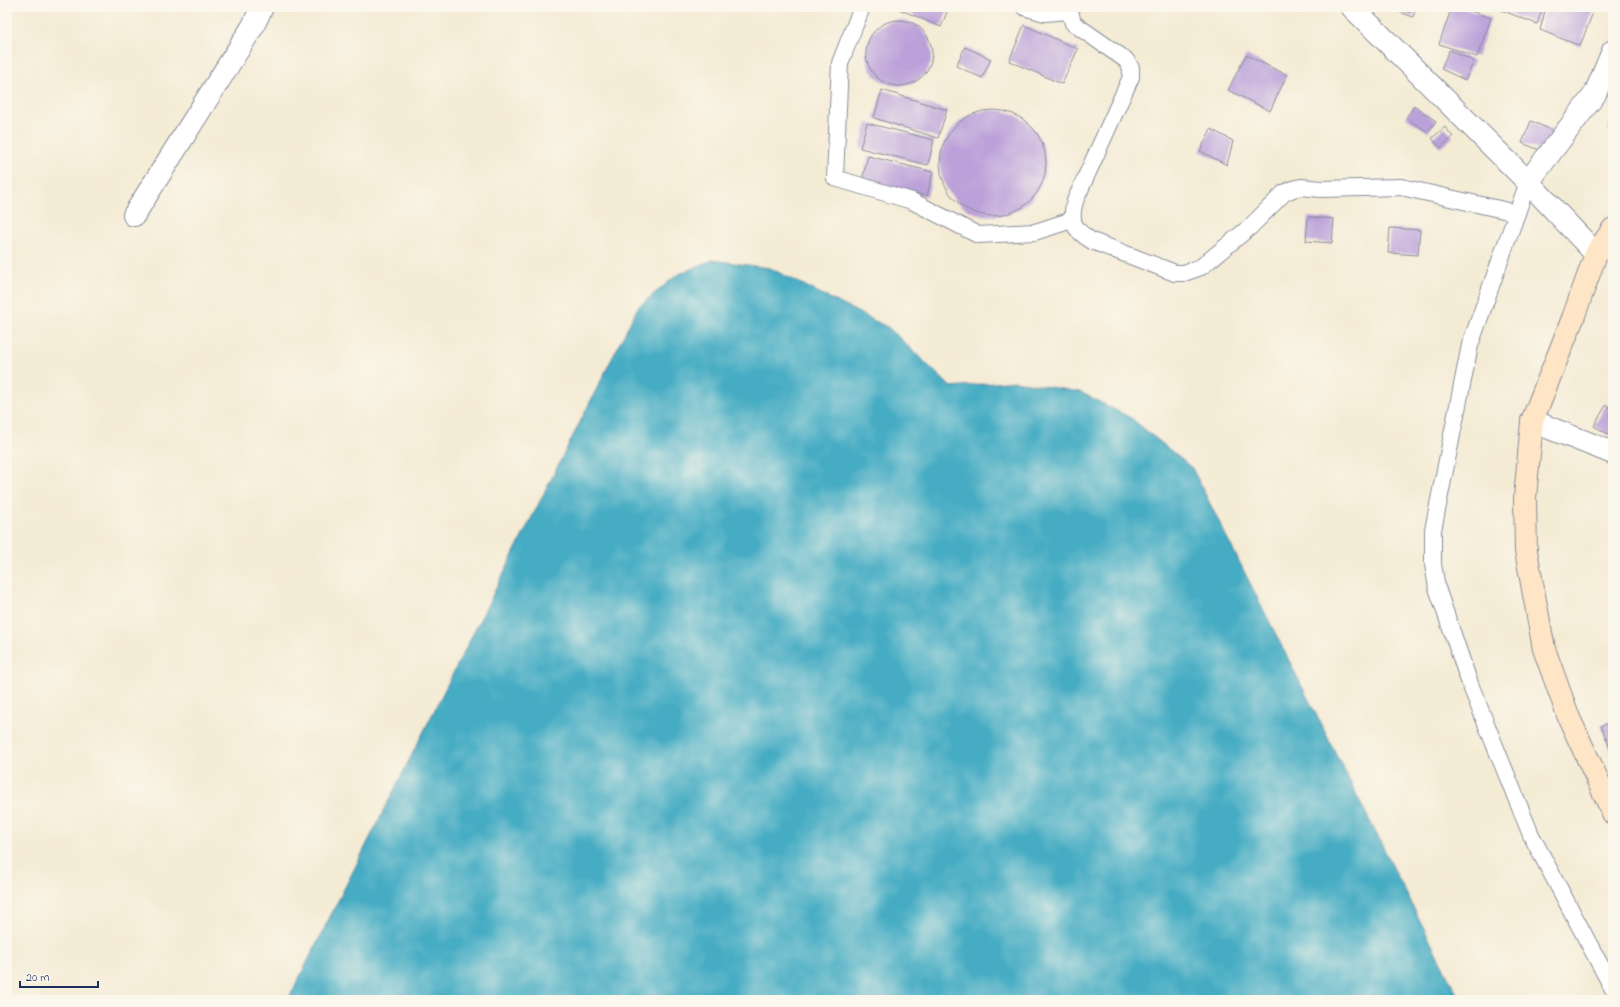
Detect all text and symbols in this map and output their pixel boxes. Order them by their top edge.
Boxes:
scale bar [20,963,98,989]
text: 20 m [26,969,49,987]

